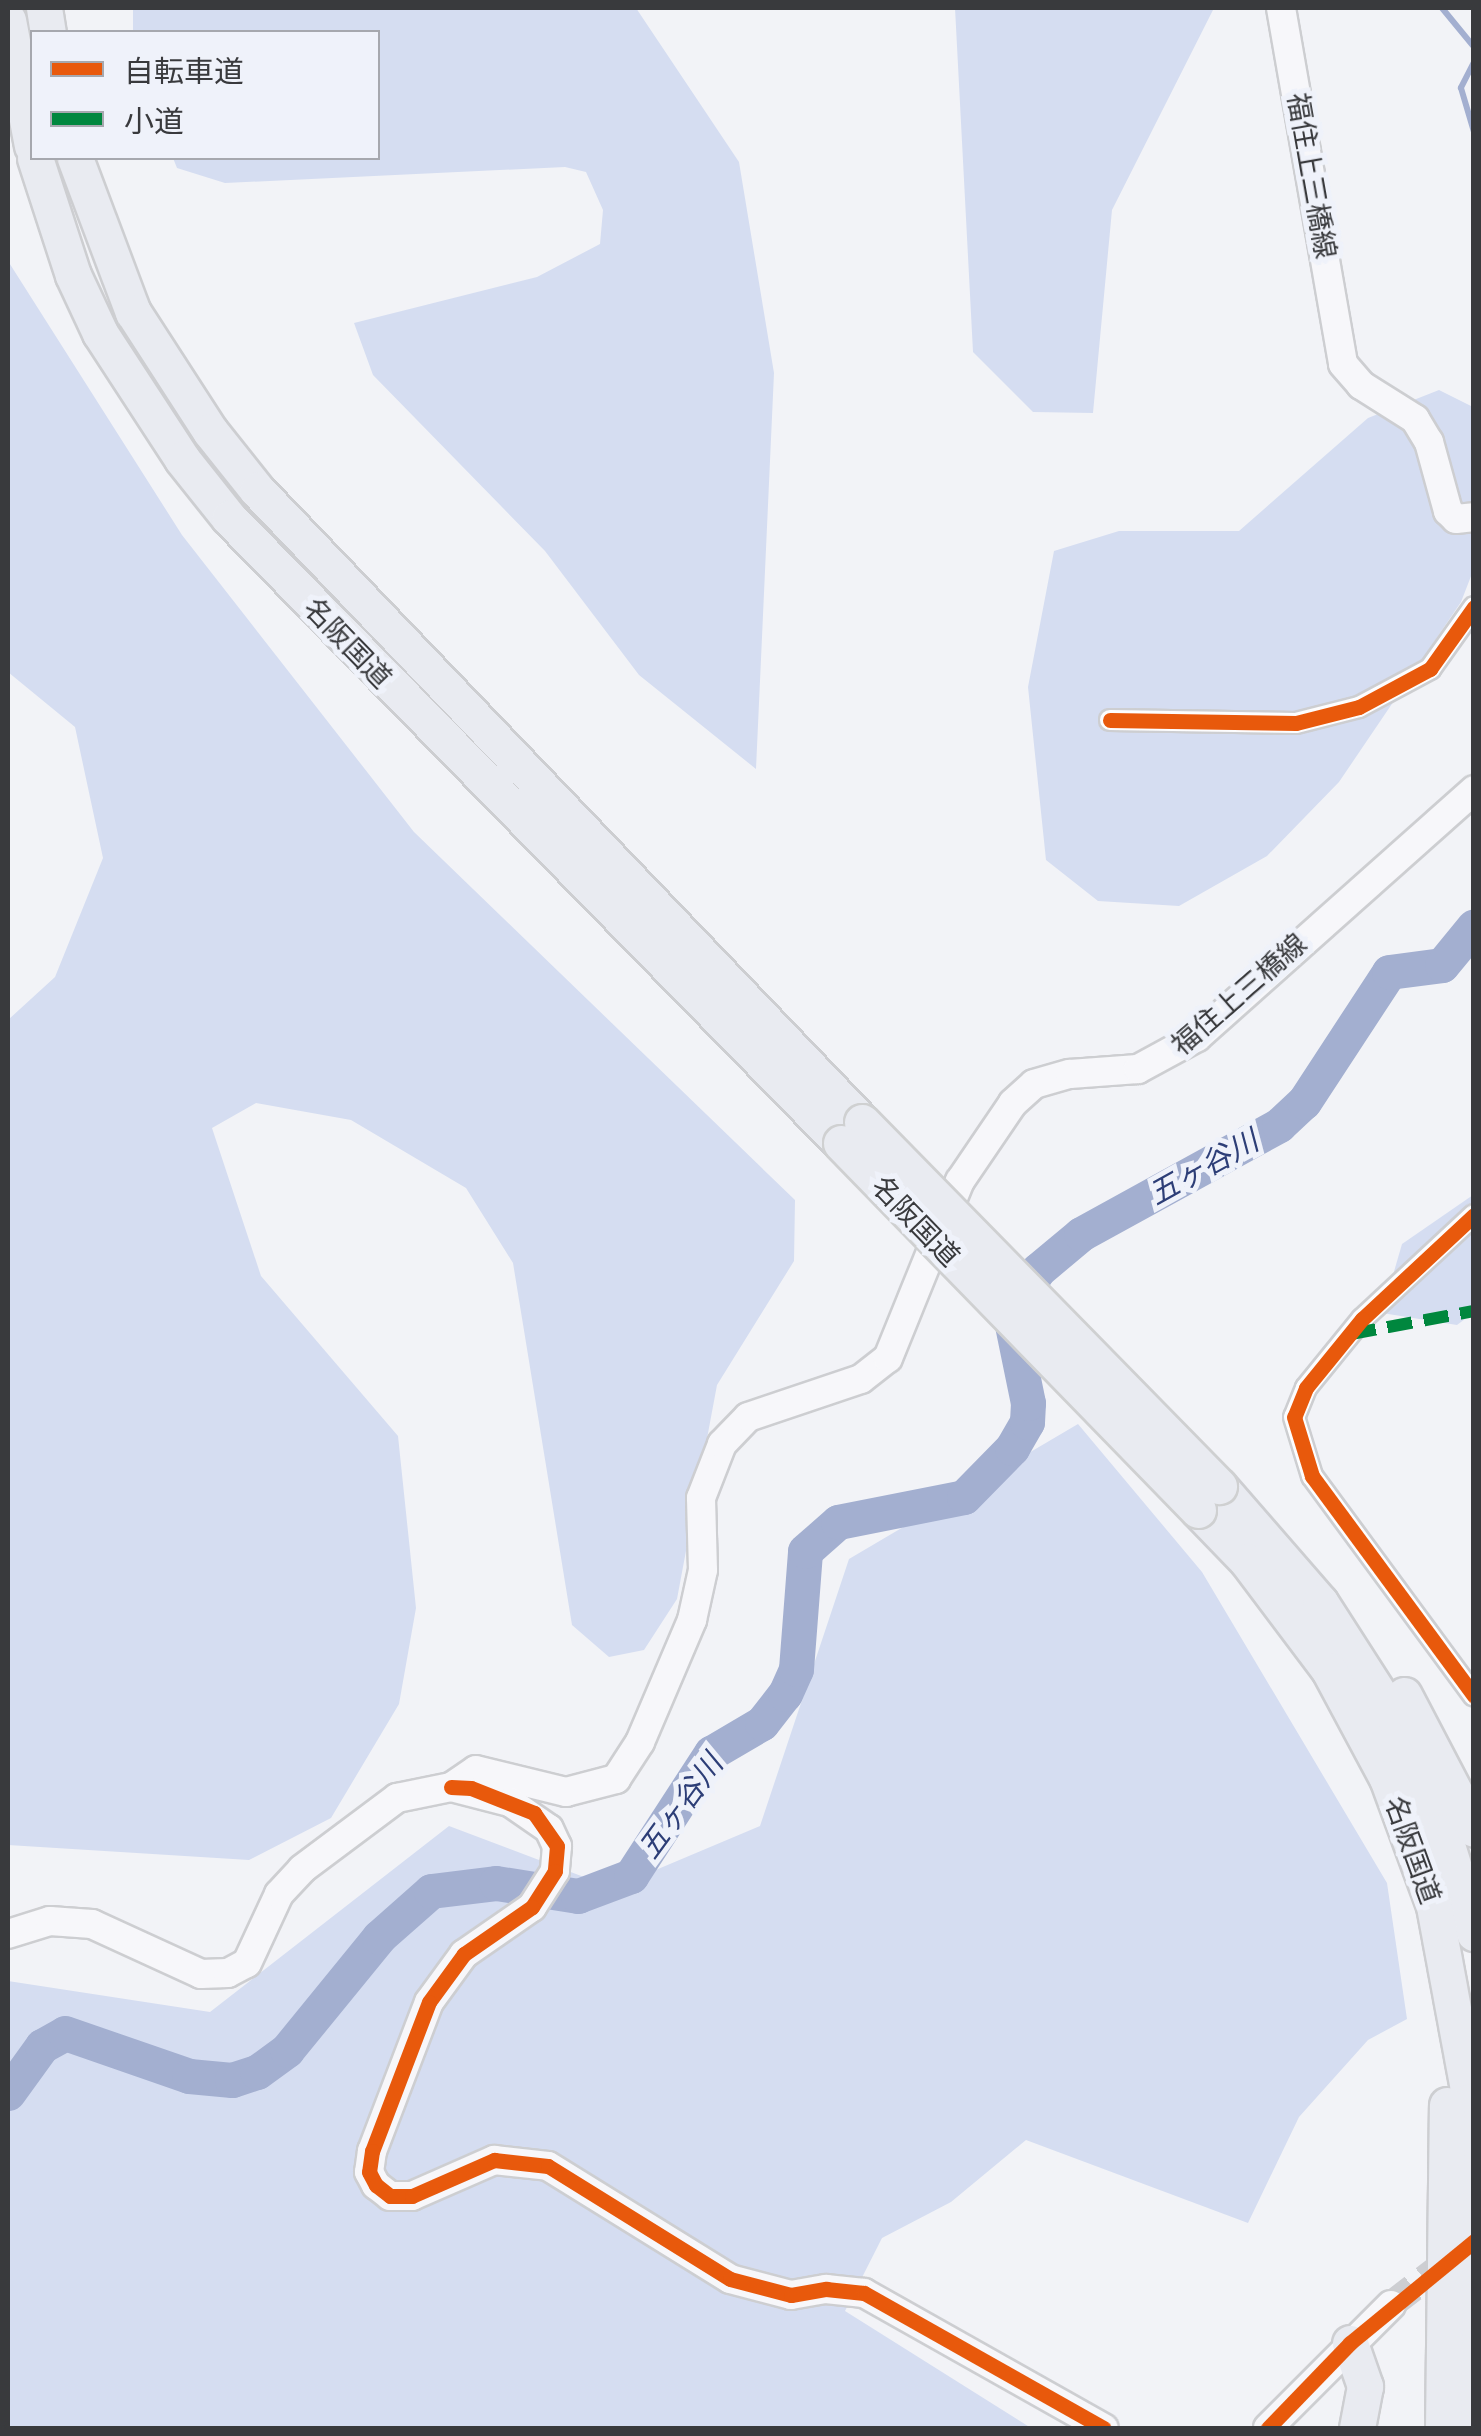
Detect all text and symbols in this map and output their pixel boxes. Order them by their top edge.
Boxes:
legend [30,30,380,160]
text: 自転車道 [124,51,244,90]
street label: 福住上三橋線 [1281,90,1343,262]
text: 小道 [124,101,184,140]
street label: 名阪国道 [297,591,399,695]
street label: 福住上三橋線 [1165,926,1313,1062]
water label: 五ヶ谷川 [1142,1122,1264,1212]
street label: 名阪国道 [865,1169,967,1273]
water label: 五ヶ谷川 [630,1747,730,1865]
street label: 名阪国道 [1378,1792,1448,1908]

